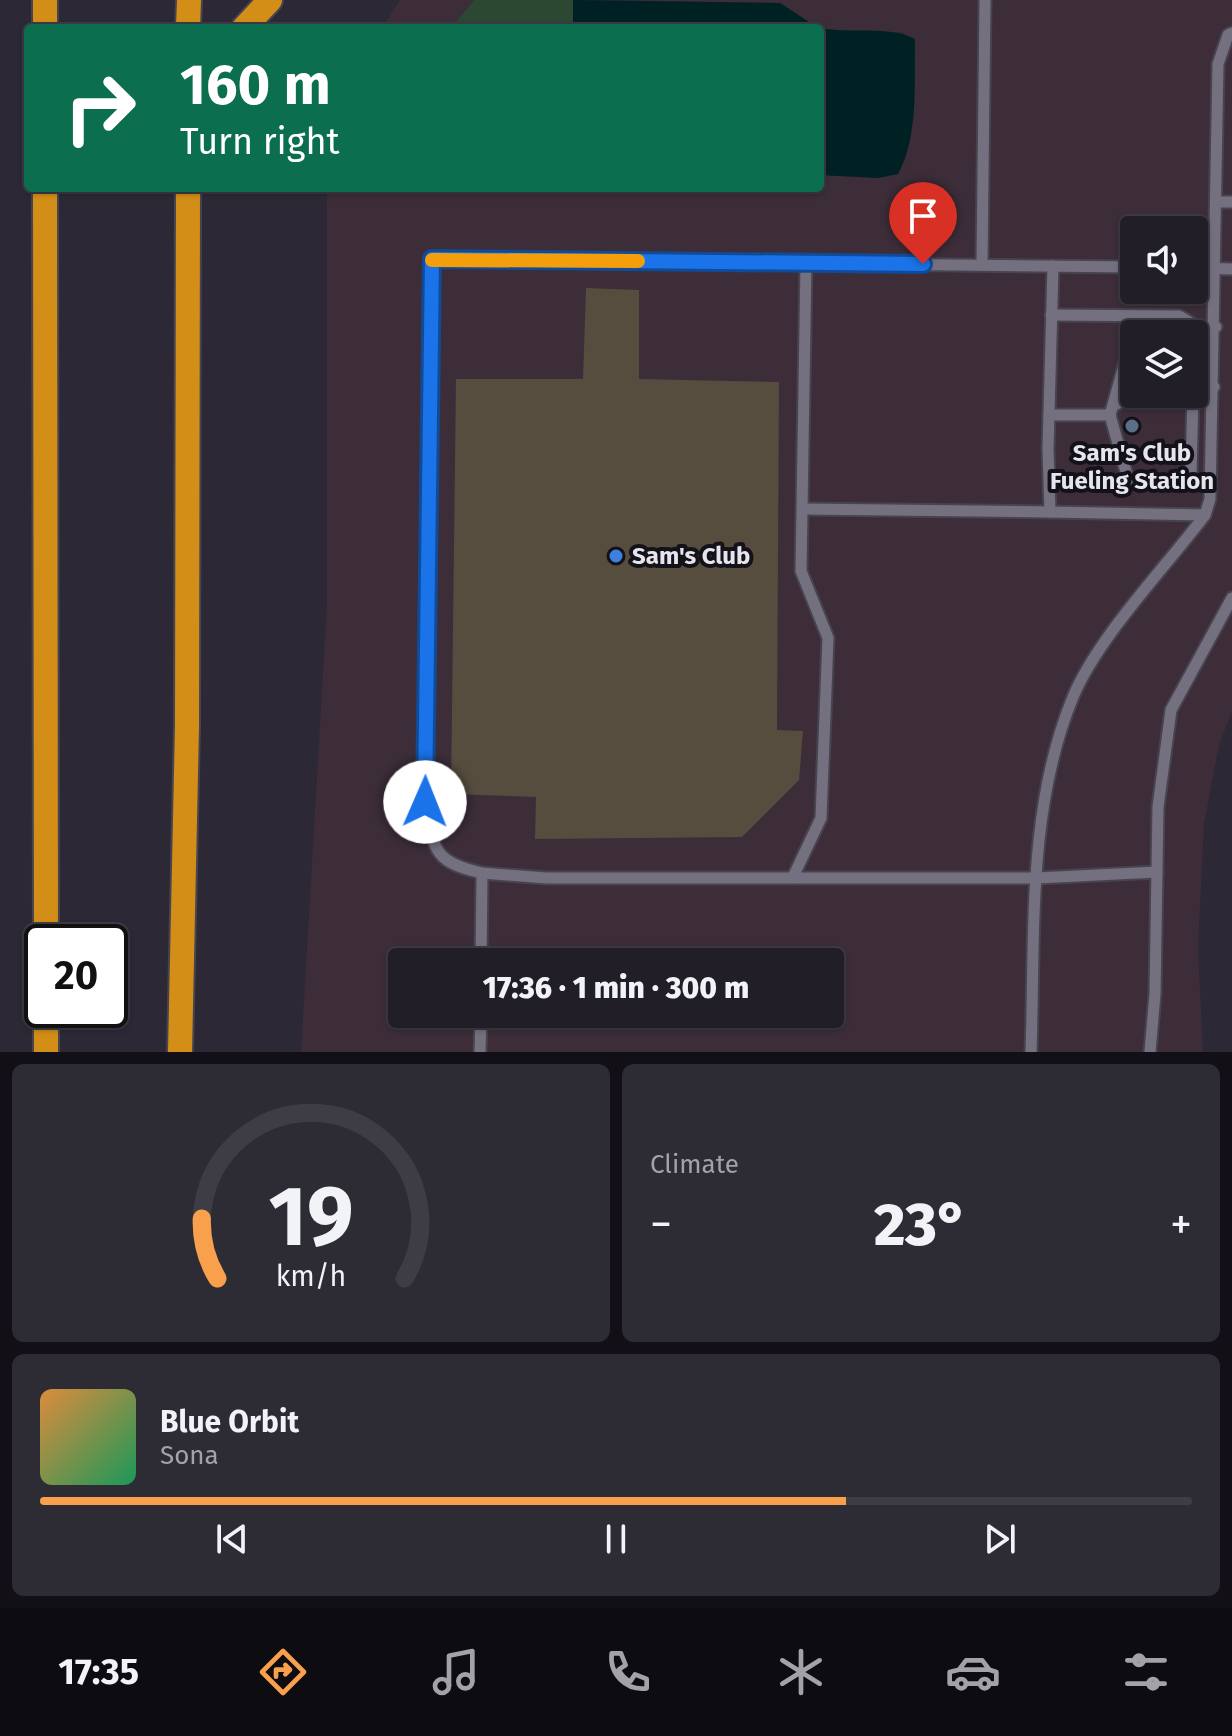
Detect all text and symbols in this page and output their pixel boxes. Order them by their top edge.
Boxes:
text: 160 m [180,52,331,119]
icon: right [48,56,152,160]
text: Turn right [180,120,340,164]
pin [889,182,957,264]
icon: arrive [901,194,945,238]
map controls [1120,216,1208,408]
button: sound [1120,216,1208,304]
button: layers [1120,320,1208,408]
marker: Sam's Club Fueling Station [1123,417,1141,435]
place label: Sam's Club Fueling Station [1050,439,1214,495]
place label: Sam's Club [632,542,750,570]
marker: Sam's Club [607,547,625,565]
position arrow [383,760,467,844]
speed limit sign: 20 [24,924,128,1028]
text: 17:36 · 1 min · 300 m [483,970,749,1006]
text: Climate [650,1149,739,1180]
text: 19 [268,1167,354,1267]
text: 23° [874,1189,968,1261]
text: − [650,1198,672,1251]
text: + [1170,1198,1192,1251]
text: km/h [276,1259,346,1294]
text: Blue Orbit [160,1404,299,1440]
text: Sona [160,1440,219,1471]
icon: previous [210,1517,254,1561]
icon: pause [594,1517,638,1561]
icon: next [978,1517,1022,1561]
icon: directions [255,1644,311,1700]
icon: music [428,1644,484,1700]
icon: phone [600,1644,656,1700]
icon: climate [773,1644,829,1700]
icon: car [945,1644,1001,1700]
icon: filters [1118,1644,1174,1700]
text: 17:35 [58,1650,139,1694]

